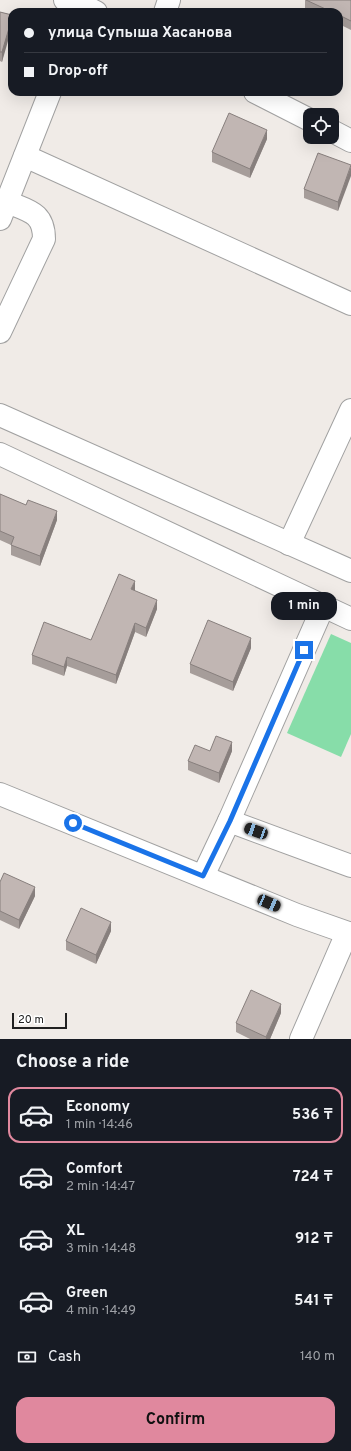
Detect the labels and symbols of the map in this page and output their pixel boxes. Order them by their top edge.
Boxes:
callout: 1 min [271,592,337,620]
route end [295,641,313,659]
route start [64,814,82,832]
car [243,821,269,841]
car [256,893,282,913]
scale bar [12,1011,67,1030]

